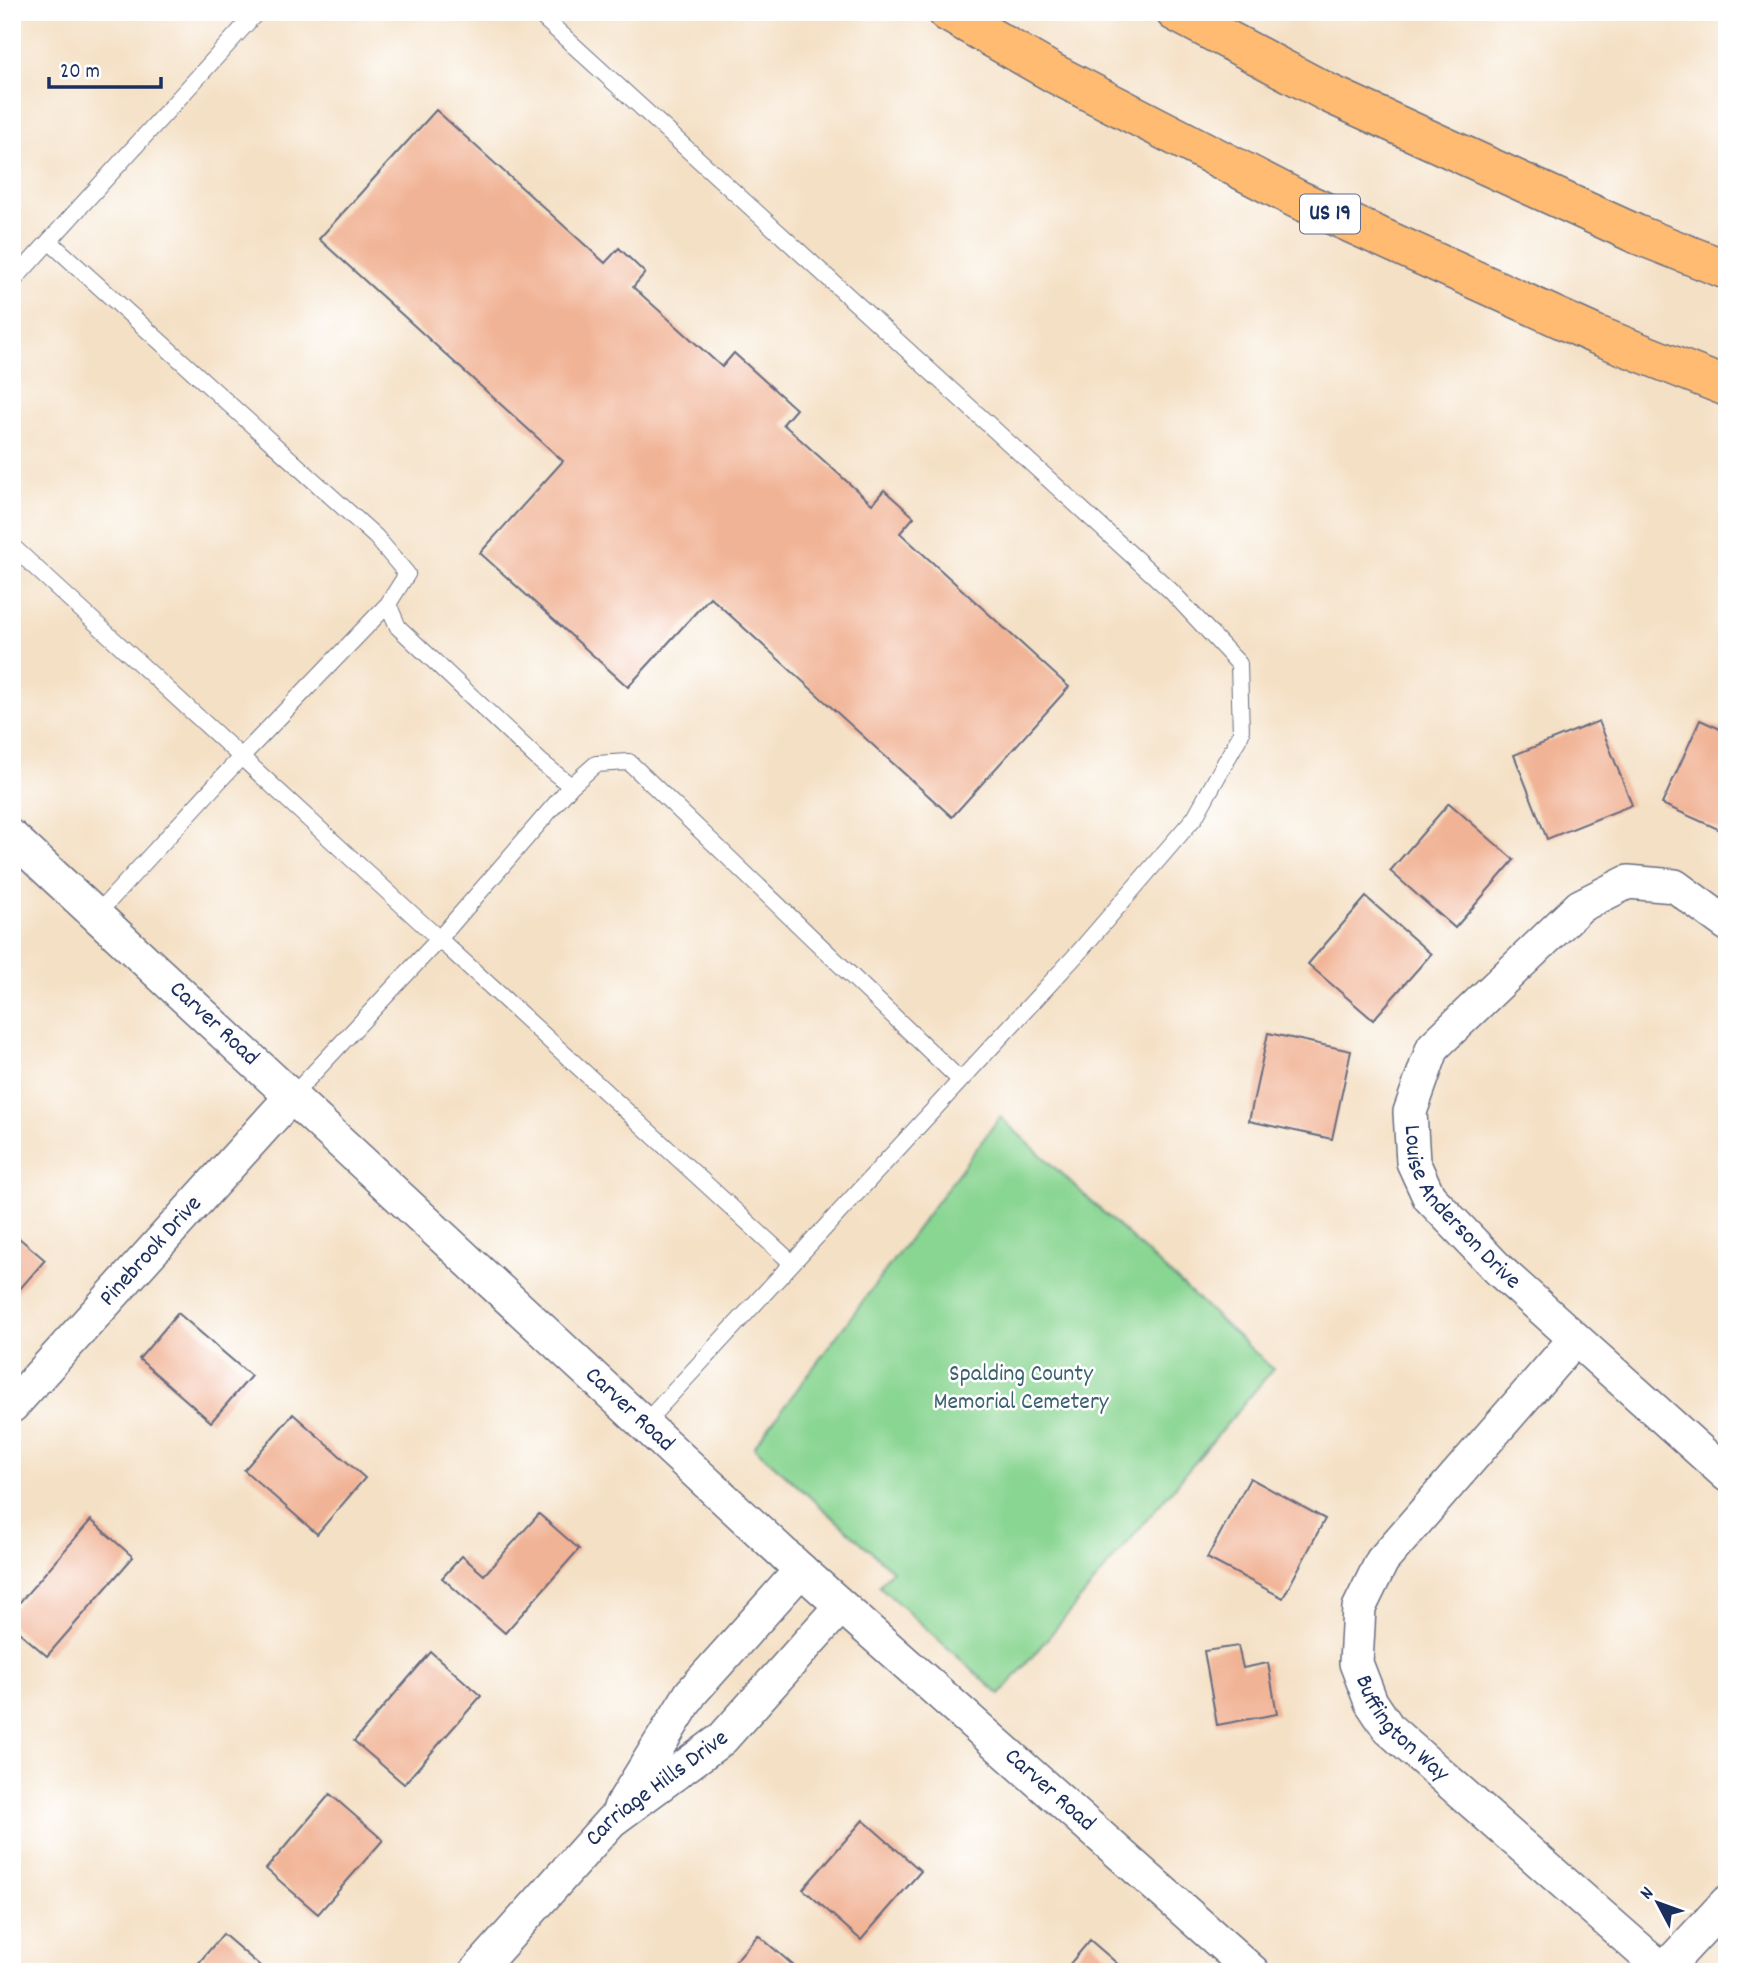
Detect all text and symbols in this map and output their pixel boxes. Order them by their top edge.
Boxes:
scale bar [49,46,161,90]
text: 20 m [60,58,100,88]
road number: US 19 [1300,195,1360,234]
street label: Carver Road [161,974,266,1075]
street label: Louise Anderson Drive [1394,1124,1528,1298]
street label: Pinebrook Drive [92,1189,211,1315]
park label: Spalding County Memorial Cemetery [933,1358,1110,1420]
street label: Carver Road [576,1360,681,1461]
street label: Buffington Way [1345,1670,1457,1792]
street label: Carriage Hills Drive [578,1722,736,1855]
street label: Carver Road [996,1741,1102,1841]
north arrow [1624,1868,1694,1938]
text: N [1635,1882,1661,1907]

